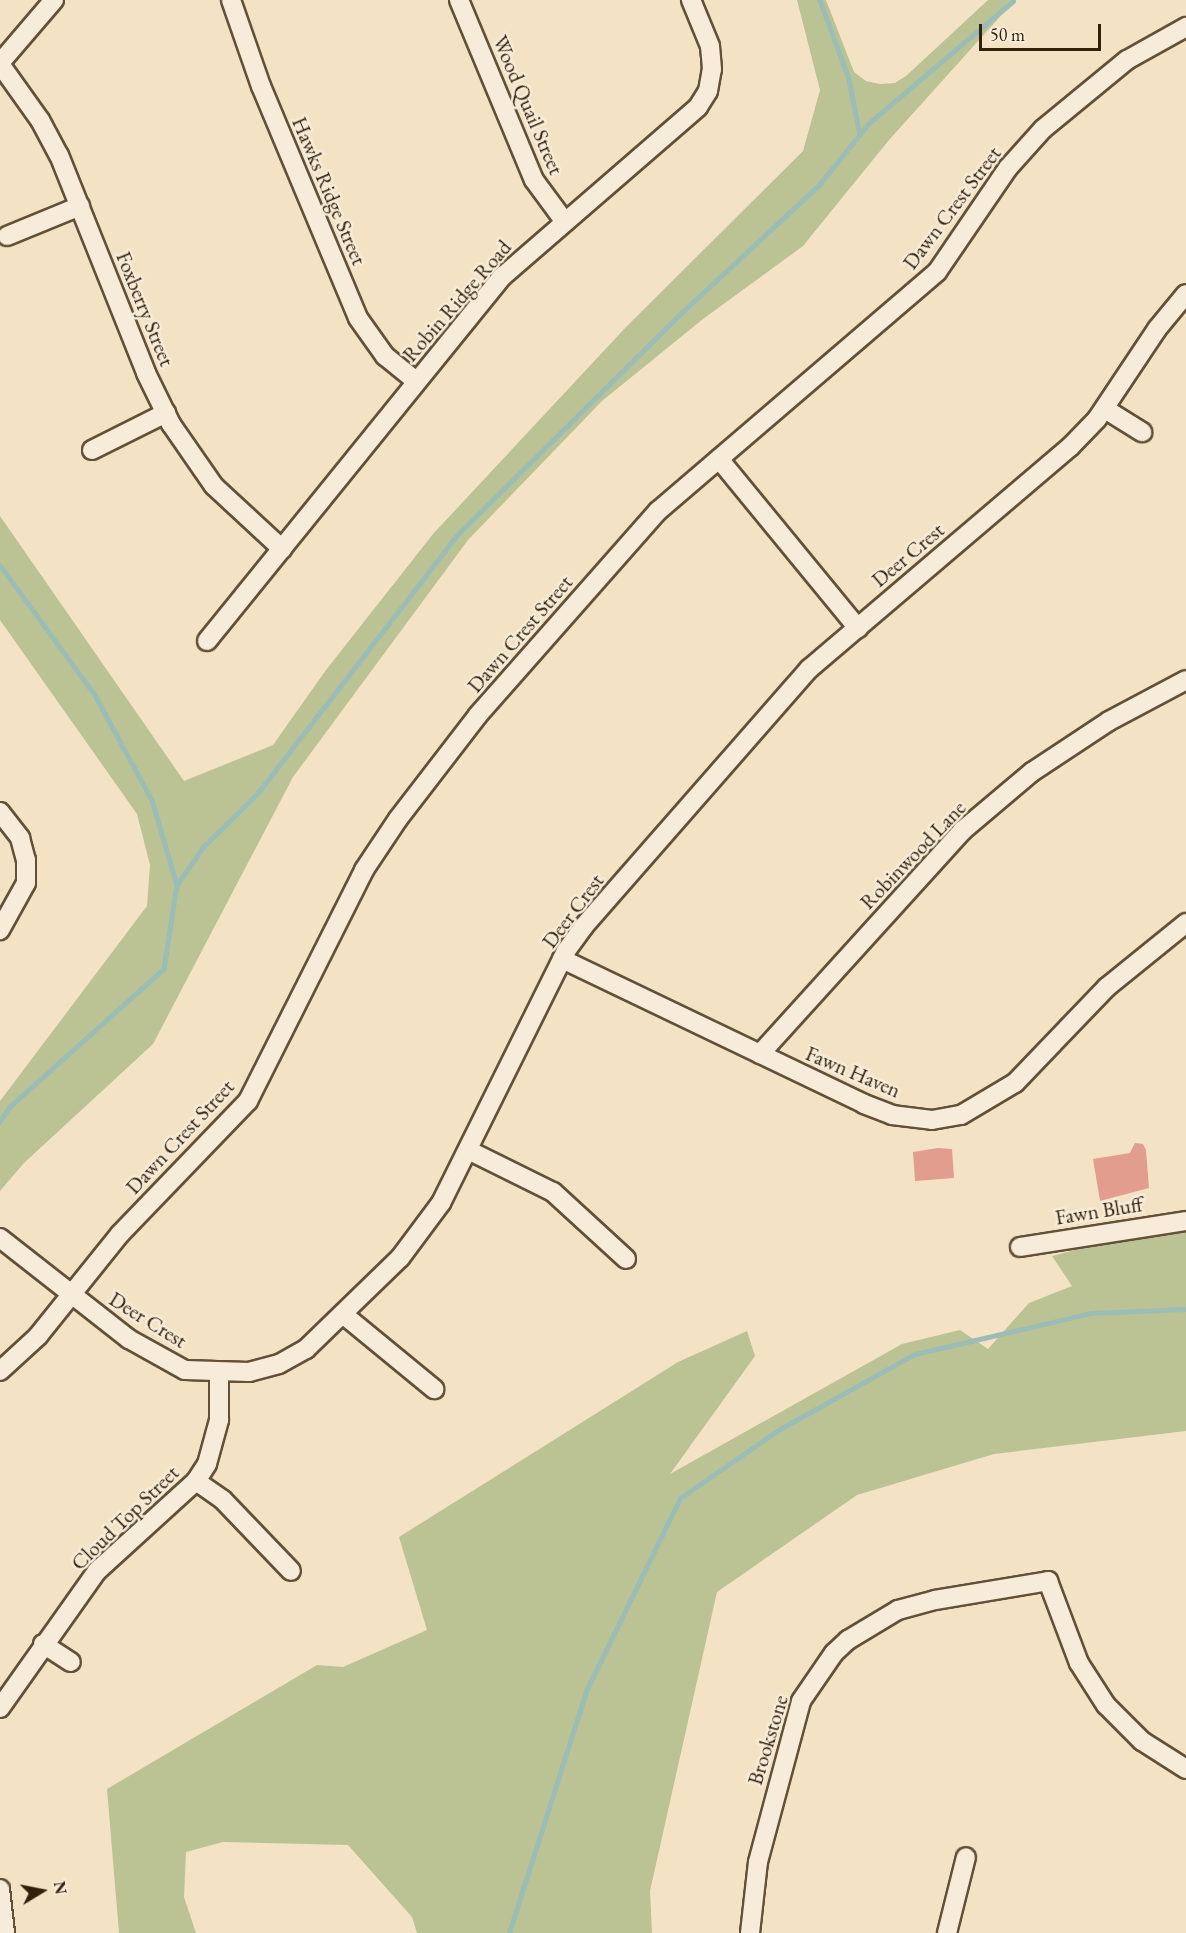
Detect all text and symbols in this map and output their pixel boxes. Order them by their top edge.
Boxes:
scale bar [982,12,1104,50]
text: 50 m [990,23,1025,46]
street label: Wood Quail Street [487,32,569,178]
street label: Hawks Ridge Street [286,113,372,269]
street label: Dawn Crest Street [898,142,1006,274]
street label: Robin Ridge Road [397,235,517,367]
street label: Foxberry Street [111,248,179,370]
street label: Deer Crest [867,517,949,593]
street label: Dawn Crest Street [462,570,578,698]
street label: Robinwood Lane [855,795,971,915]
street label: Deer Crest [537,869,609,953]
street label: Fawn Haven [802,1041,904,1103]
street label: Dawn Crest Street [121,1075,239,1199]
street label: Fawn Bluff [1053,1192,1145,1230]
street label: Deer Crest [105,1286,191,1354]
street label: Cloud Top Street [66,1460,184,1576]
street label: Brookstone [742,1692,794,1788]
north arrow [12,1861,72,1921]
text: N [49,1880,72,1896]

